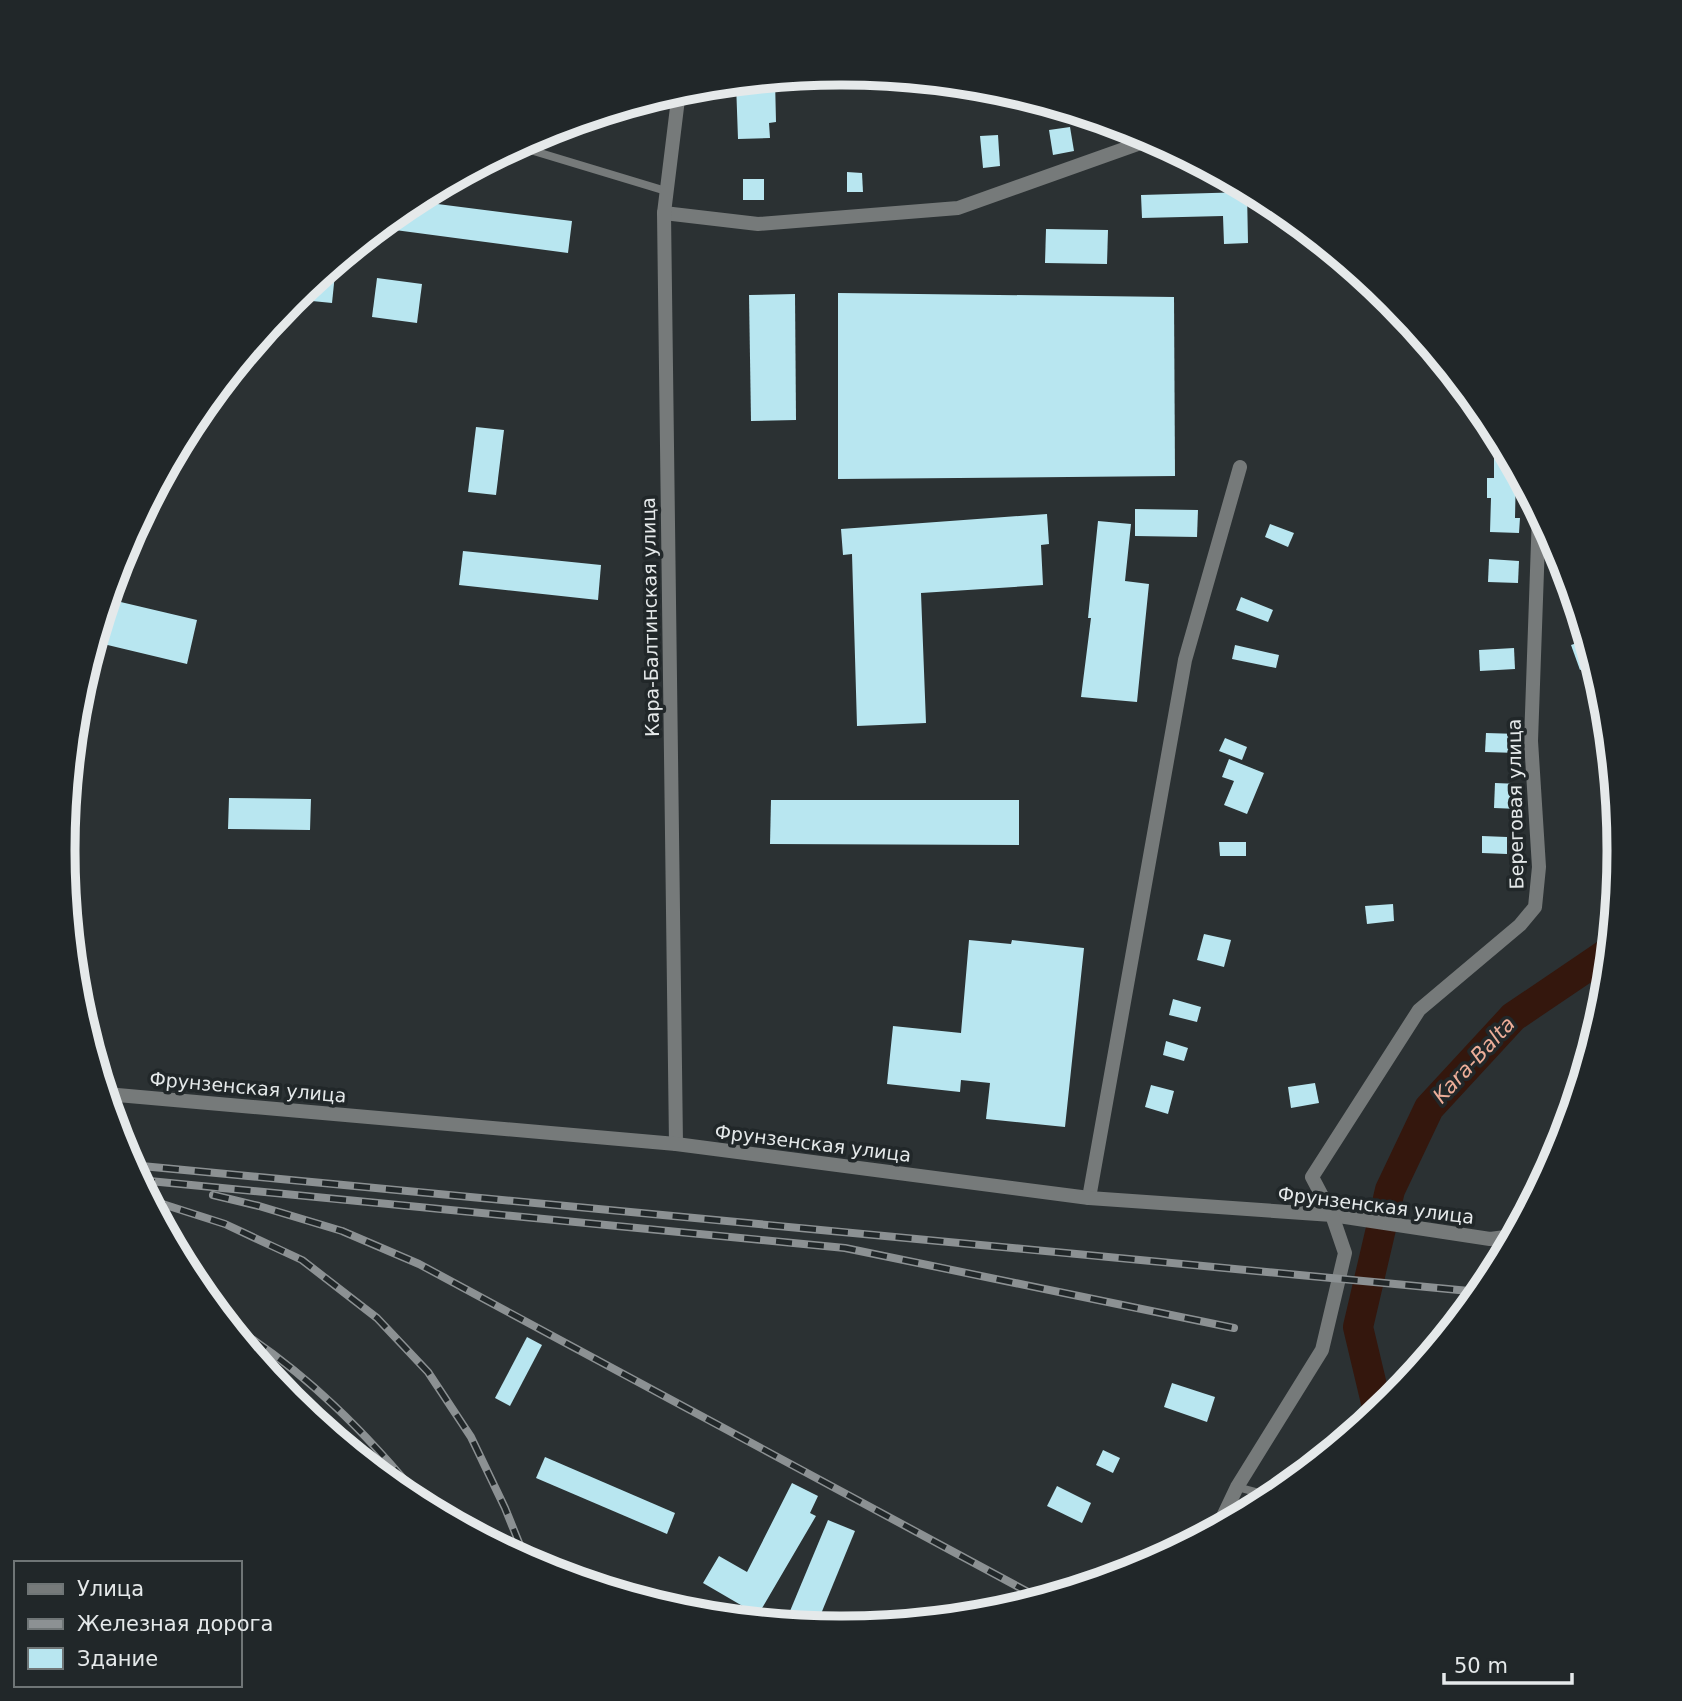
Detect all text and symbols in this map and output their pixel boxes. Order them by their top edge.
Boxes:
street label: Кара-Балтинская улица [637,497,663,737]
street label: Береговая улица [1503,718,1527,890]
water label: Kara-Balta [1428,1012,1520,1108]
street label: Фрунзенская улица [149,1067,347,1107]
street label: Фрунзенская улица [714,1120,912,1166]
street label: Фрунзенская улица [1277,1182,1475,1228]
legend [14,1561,242,1687]
text: Улица [77,1577,144,1601]
text: Железная дорога [77,1612,273,1636]
scale bar [1444,1642,1572,1686]
text: Здание [77,1647,158,1671]
text: 50 m [1454,1654,1508,1678]

